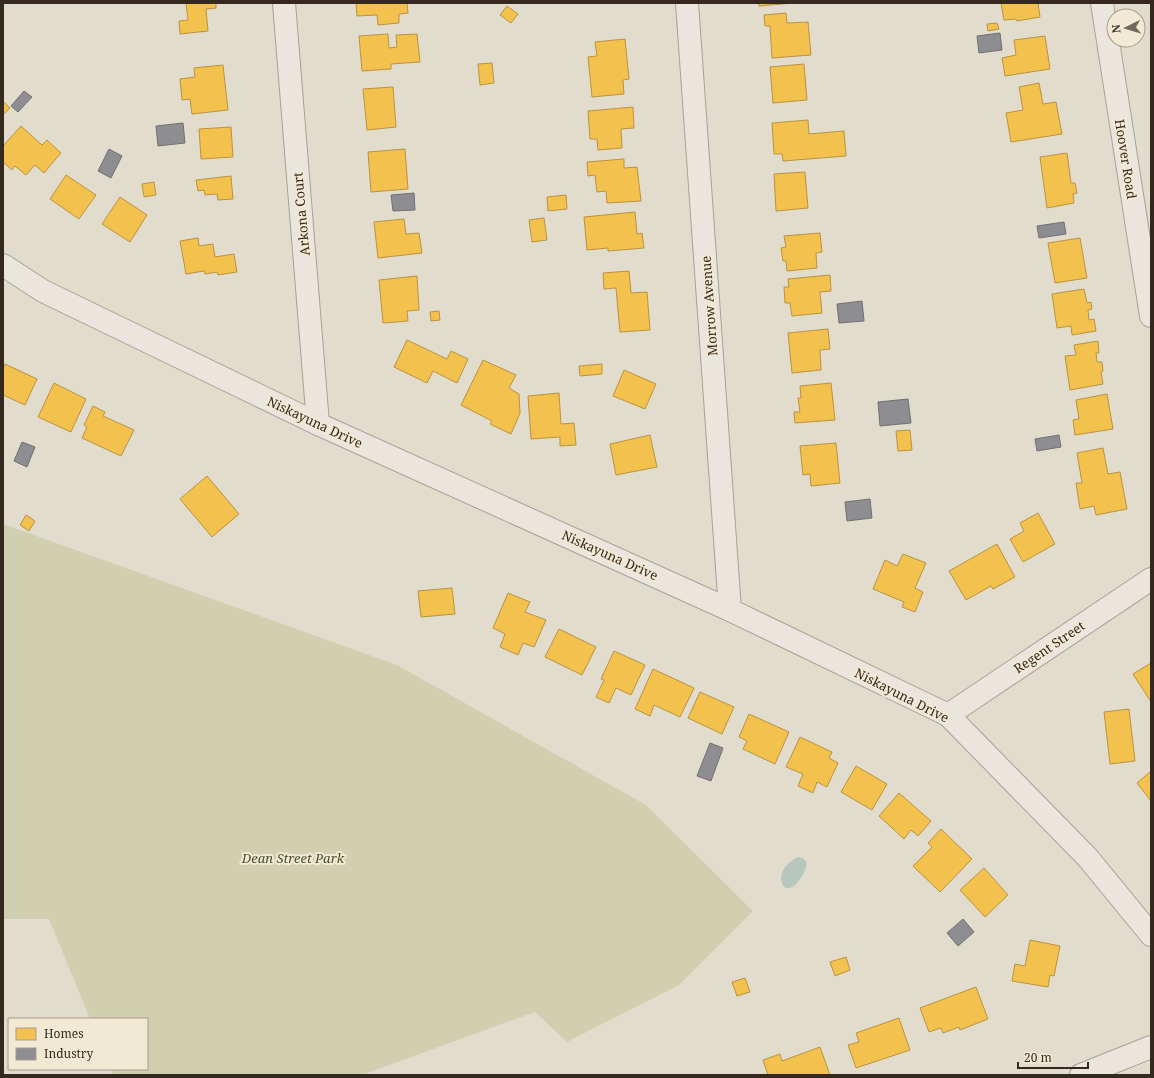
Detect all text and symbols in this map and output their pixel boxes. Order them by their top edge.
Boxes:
north arrow [1106,8,1146,48]
text: N [1108,24,1123,34]
street label: Hoover Road [1111,118,1141,200]
street label: Arkona Court [288,171,314,256]
street label: Morrow Avenue [697,255,721,357]
street label: Niskayuna Drive [264,392,366,452]
street label: Niskayuna Drive [559,526,661,584]
street label: Regent Street [1010,616,1088,677]
street label: Niskayuna Drive [852,663,952,727]
park label: Dean Street Park [241,849,345,867]
legend [8,1018,148,1070]
text: Homes [44,1025,84,1042]
scale bar [1018,1044,1088,1070]
text: Industry [44,1045,93,1062]
text: 20 m [1024,1049,1052,1066]

